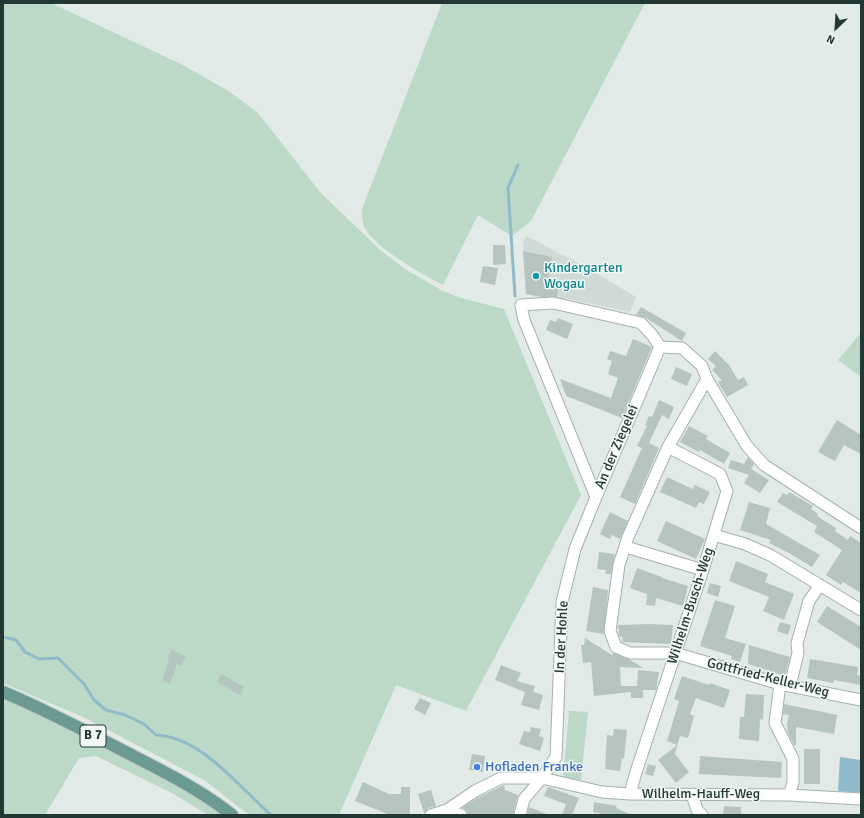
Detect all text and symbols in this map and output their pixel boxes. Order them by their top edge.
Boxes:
north arrow [816,8,856,48]
text: N [825,32,837,47]
place label: Kindergarten Wogau [544,260,623,292]
marker: Kindergarten Wogau [531,271,541,281]
street label: An der Ziegelei [592,402,642,492]
street label: Wilhelm-Busch-Weg [664,546,718,666]
street label: In der Hohle [552,600,572,674]
street label: Gottfried-Keller-Weg [705,655,831,701]
road number: B 7 [80,725,106,747]
place label: Hofladen Franke [485,759,583,775]
marker: Hofladen Franke [472,762,482,772]
street label: Wilhelm-Hauff-Weg [642,786,760,802]

